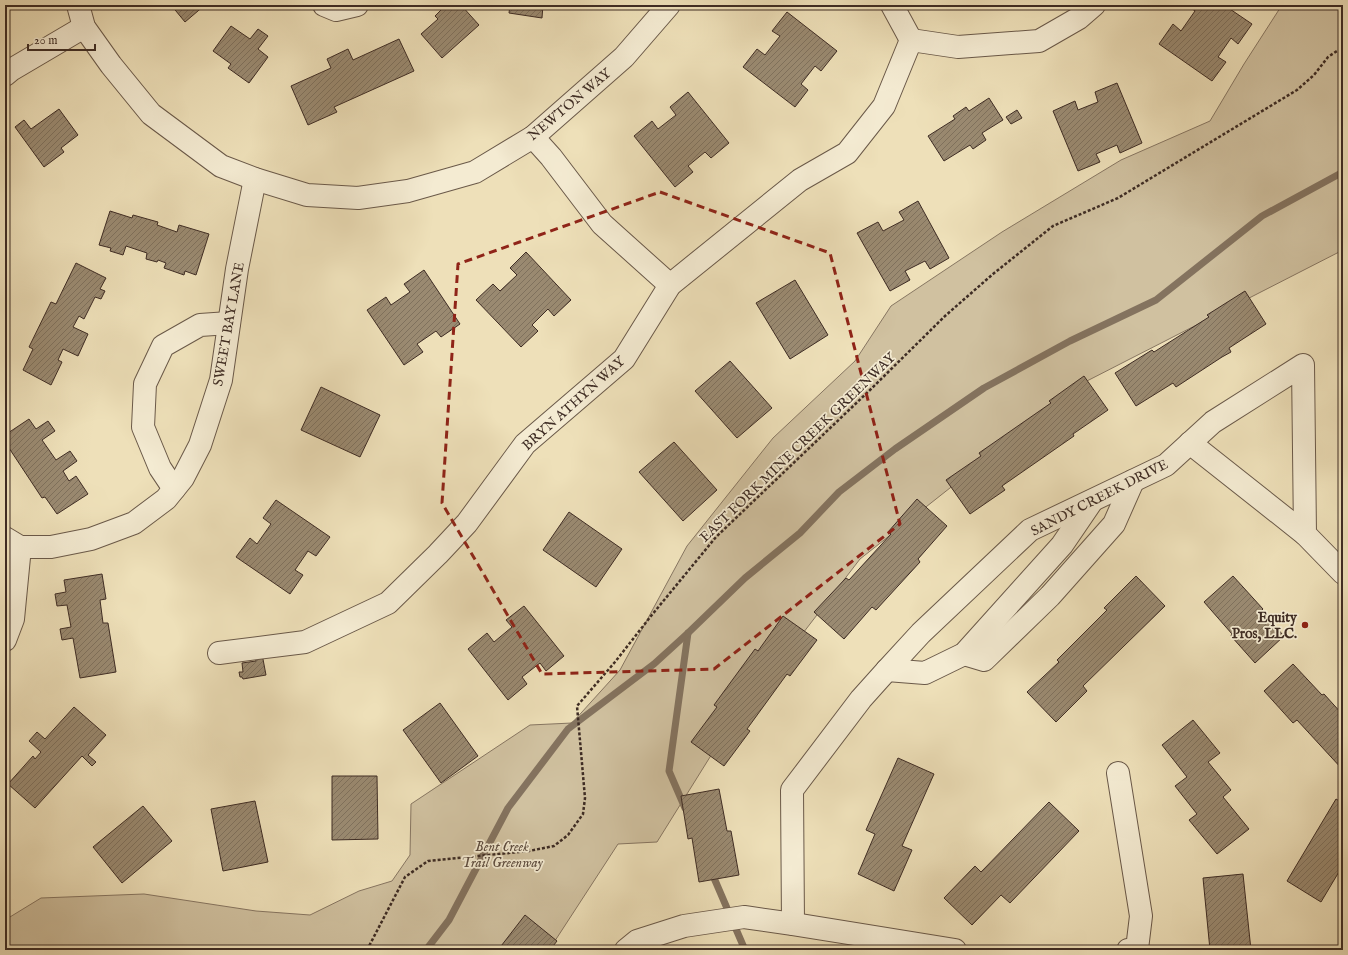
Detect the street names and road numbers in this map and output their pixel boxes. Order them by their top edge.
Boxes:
street label: NEWTON WAY [524,64,616,145]
street label: SWEET BAY LANE [209,261,249,388]
street label: EAST FORK MINE CREEK GREENWAY [696,348,901,546]
street label: BRYN ATHYN WAY [519,352,630,455]
street label: SANDY CREEK DRIVE [1028,455,1171,540]

